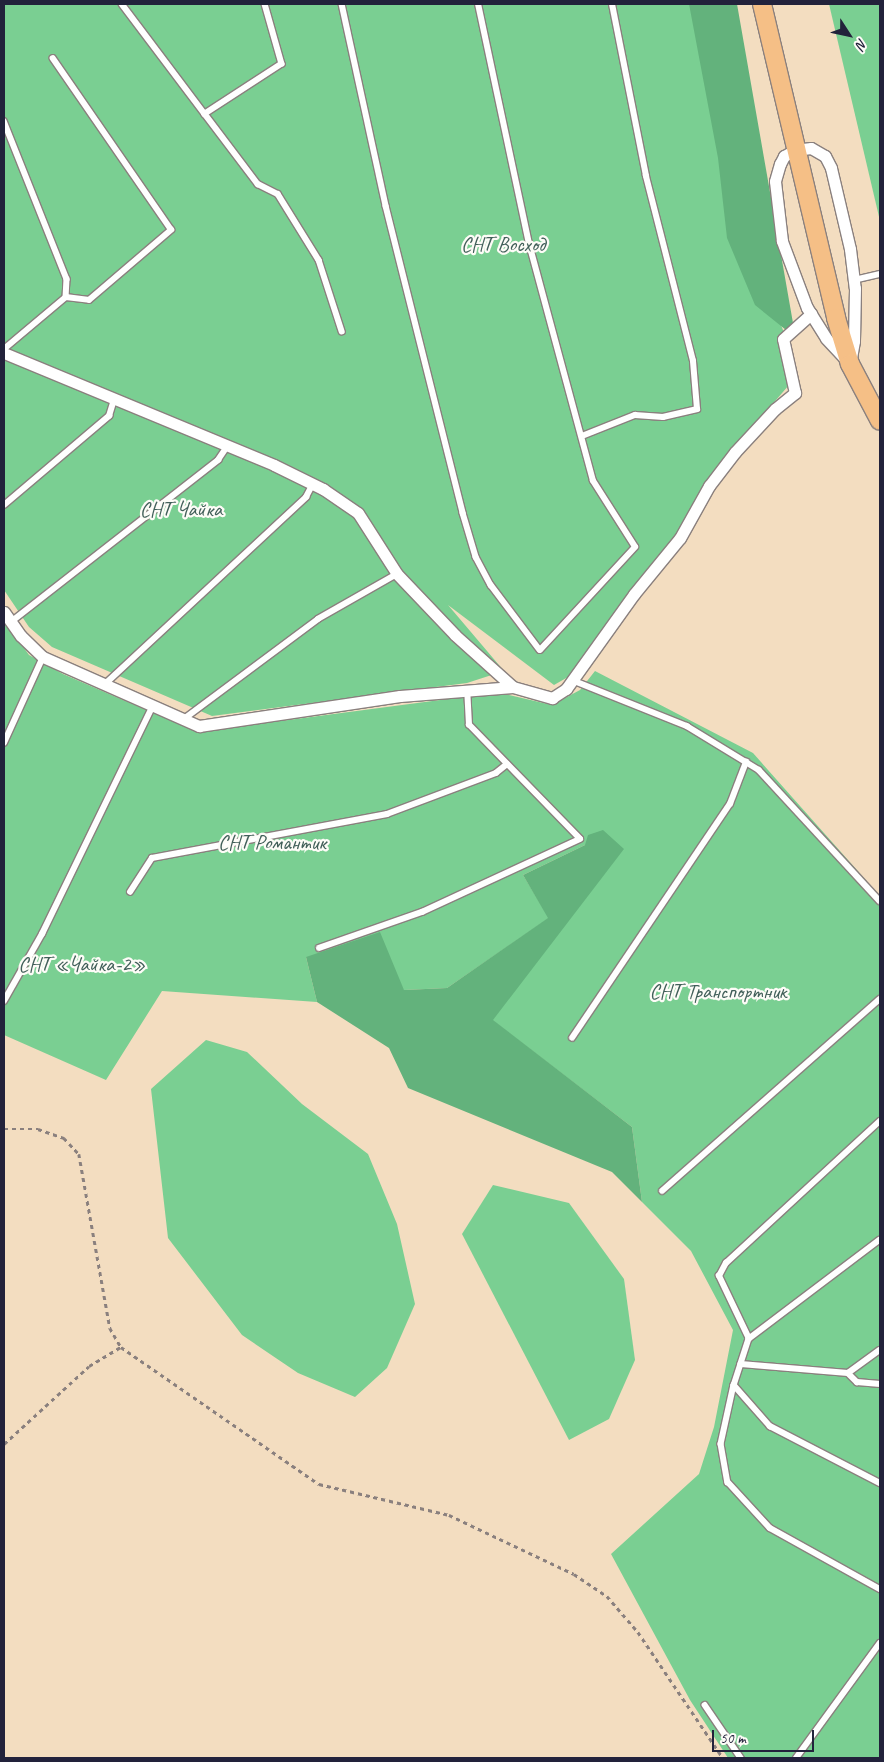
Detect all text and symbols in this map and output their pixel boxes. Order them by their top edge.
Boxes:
north arrow [824,10,874,60]
text: N [852,35,871,52]
park label: СНТ Восход [461,231,545,257]
park label: СНТ Чайка [140,496,222,522]
park label: СНТ Романтик [218,829,326,855]
park label: СНТ «Чайка-2» [18,951,146,977]
park label: СНТ Транспортник [649,978,787,1004]
scale bar [714,1720,816,1752]
text: 50 m [720,1729,746,1748]

